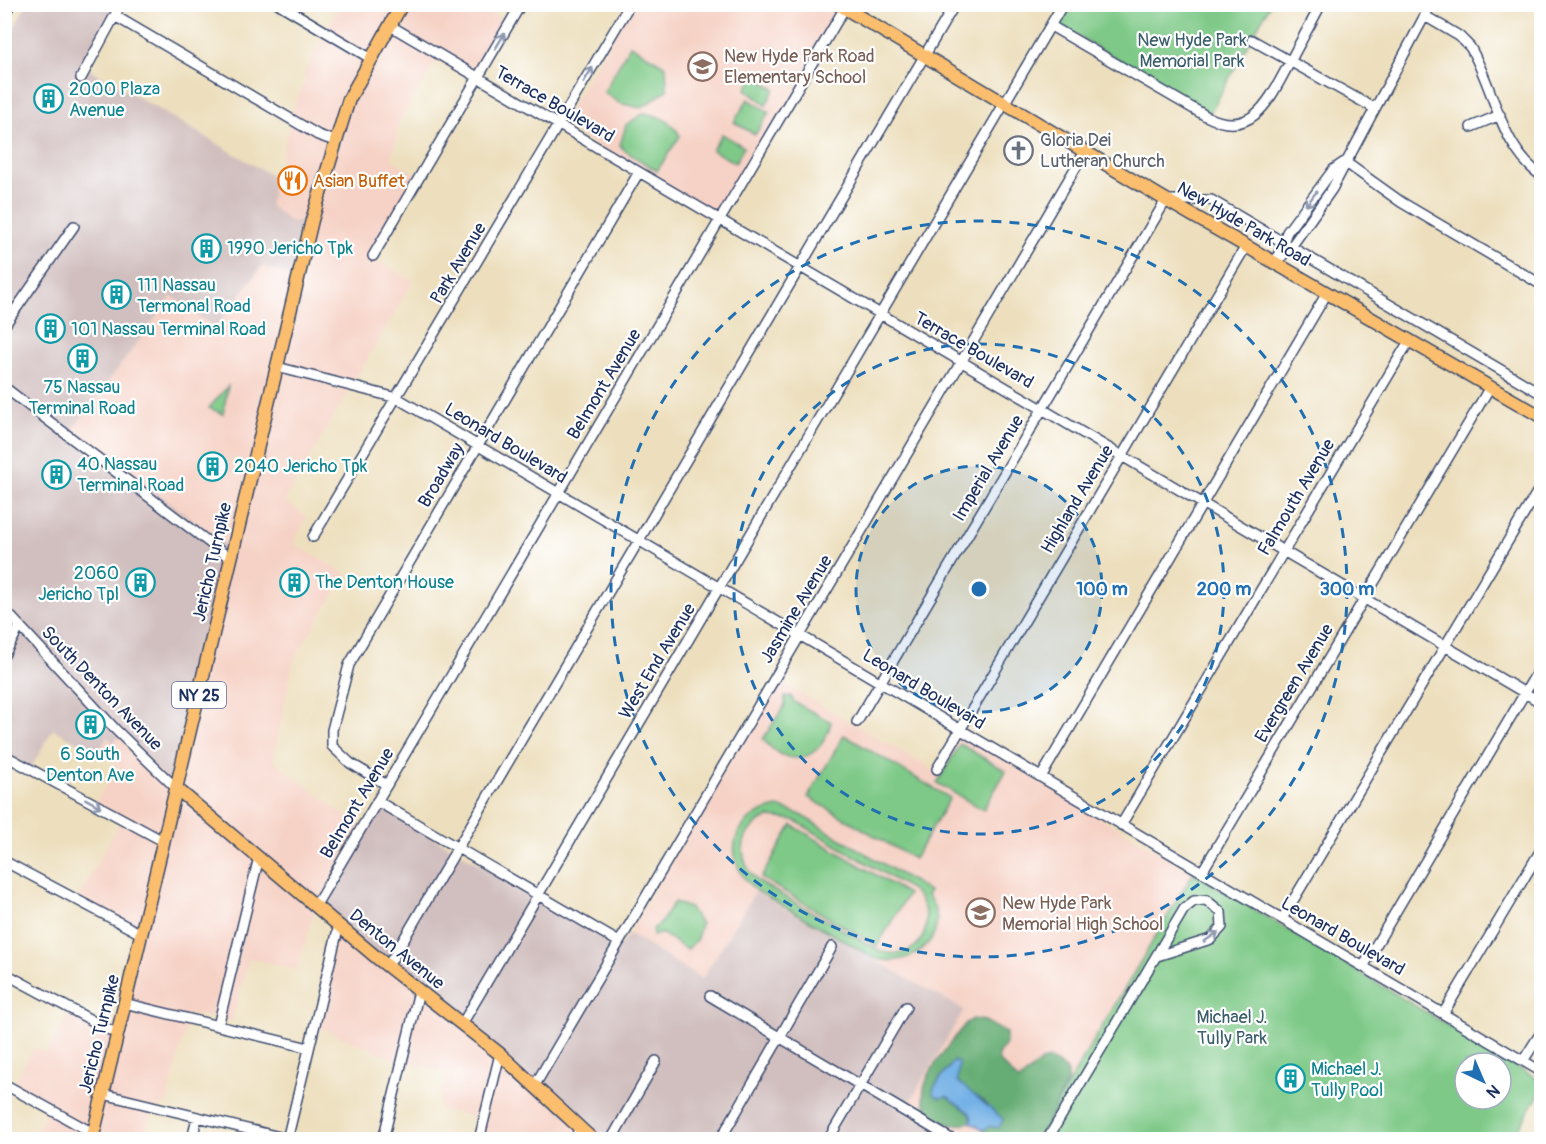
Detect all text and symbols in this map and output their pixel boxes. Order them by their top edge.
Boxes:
park label: New Hyde Park Memorial Park [1137,29,1247,73]
one-way arrow [494,33,506,50]
place label: New Hyde Park Road Elementary School [724,45,875,89]
school or university icon: New Hyde Park Road Elementary School [687,50,719,82]
street label: Terrace Boulevard [491,61,619,148]
one-way arrow [583,66,595,83]
place label: 2000 Plaza Avenue [69,78,160,122]
building icon: 2000 Plaza Avenue [32,83,64,115]
place label: Gloria Dei Lutheran Church [1040,129,1165,173]
church icon: Gloria Dei Lutheran Church [1003,134,1035,166]
restaurant icon: Asian Buffet [276,165,308,197]
place label: Asian Buffet [313,170,406,193]
street label: New Hyde Park Road [1173,177,1315,272]
one-way arrow [1305,191,1318,207]
street label: Park Avenue [425,218,492,308]
building icon: 1990 Jericho Tpk [190,232,222,264]
place label: 1990 Jericho Tpk [227,237,354,260]
place label: 111 Nassau Termonal Road [137,274,251,318]
building icon: 111 Nassau Termonal Road [100,279,132,311]
street label: Terrace Boulevard [910,307,1038,394]
building icon: 101 Nassau Terminal Road [34,313,66,345]
place label: 101 Nassau Terminal Road [71,318,266,341]
street label: Belmont Avenue [562,325,647,444]
building icon: 75 Nassau Terminal Road [66,342,98,374]
place label: 75 Nassau Terminal Road [28,376,136,420]
street label: Leonard Boulevard [440,398,571,489]
street label: Imperial Avenue [948,411,1029,526]
street label: Falmouth Avenue [1253,435,1340,560]
street label: Broadway [413,439,470,512]
street label: Highland Avenue [1036,441,1119,558]
building icon: 2040 Jericho Tpk [197,450,229,482]
place label: 40 Nassau Terminal Road [77,453,184,497]
place label: 2040 Jericho Tpk [234,455,368,478]
building icon: 40 Nassau Terminal Road [40,458,72,490]
street label: Jericho Turnpike [188,500,237,624]
street label: Jasmine Avenue [755,551,838,668]
place label: 2060 Jericho Tpl [38,562,119,606]
building icon: The Denton House [278,566,310,598]
building icon: 2060 Jericho Tpl [124,567,156,599]
place label: The Denton House [315,571,454,594]
text: 100 m [1076,578,1128,601]
text: 200 m [1197,578,1251,601]
text: 300 m [1320,578,1374,601]
centre of rings [969,579,989,599]
street label: West End Avenue [614,599,701,723]
street label: Evergreen Avenue [1250,620,1339,747]
street label: South Denton Avenue [36,621,167,756]
street label: Leonard Boulevard [858,644,989,735]
road number: NY 25 [172,682,226,708]
building icon: 6 South Denton Ave [74,709,106,741]
place label: 6 South Denton Ave [46,743,134,787]
street label: Belmont Avenue [315,744,400,863]
one-way arrow [84,797,101,809]
place label: New Hyde Park Memorial High School [1002,892,1163,936]
street label: Leonard Boulevard [1277,892,1409,981]
school or university icon: New Hyde Park Memorial High School [965,897,997,929]
street label: Denton Avenue [344,904,449,995]
one-way arrow [1203,930,1220,943]
street label: Jericho Turnpike [74,972,125,1096]
park label: Michael J. Tully Park [1197,1006,1268,1050]
north arrow [1453,1051,1513,1111]
place label: Michael J. Tully Pool [1311,1058,1383,1102]
building icon: Michael J. Tully Pool [1274,1063,1306,1095]
text: N [1482,1080,1504,1102]

